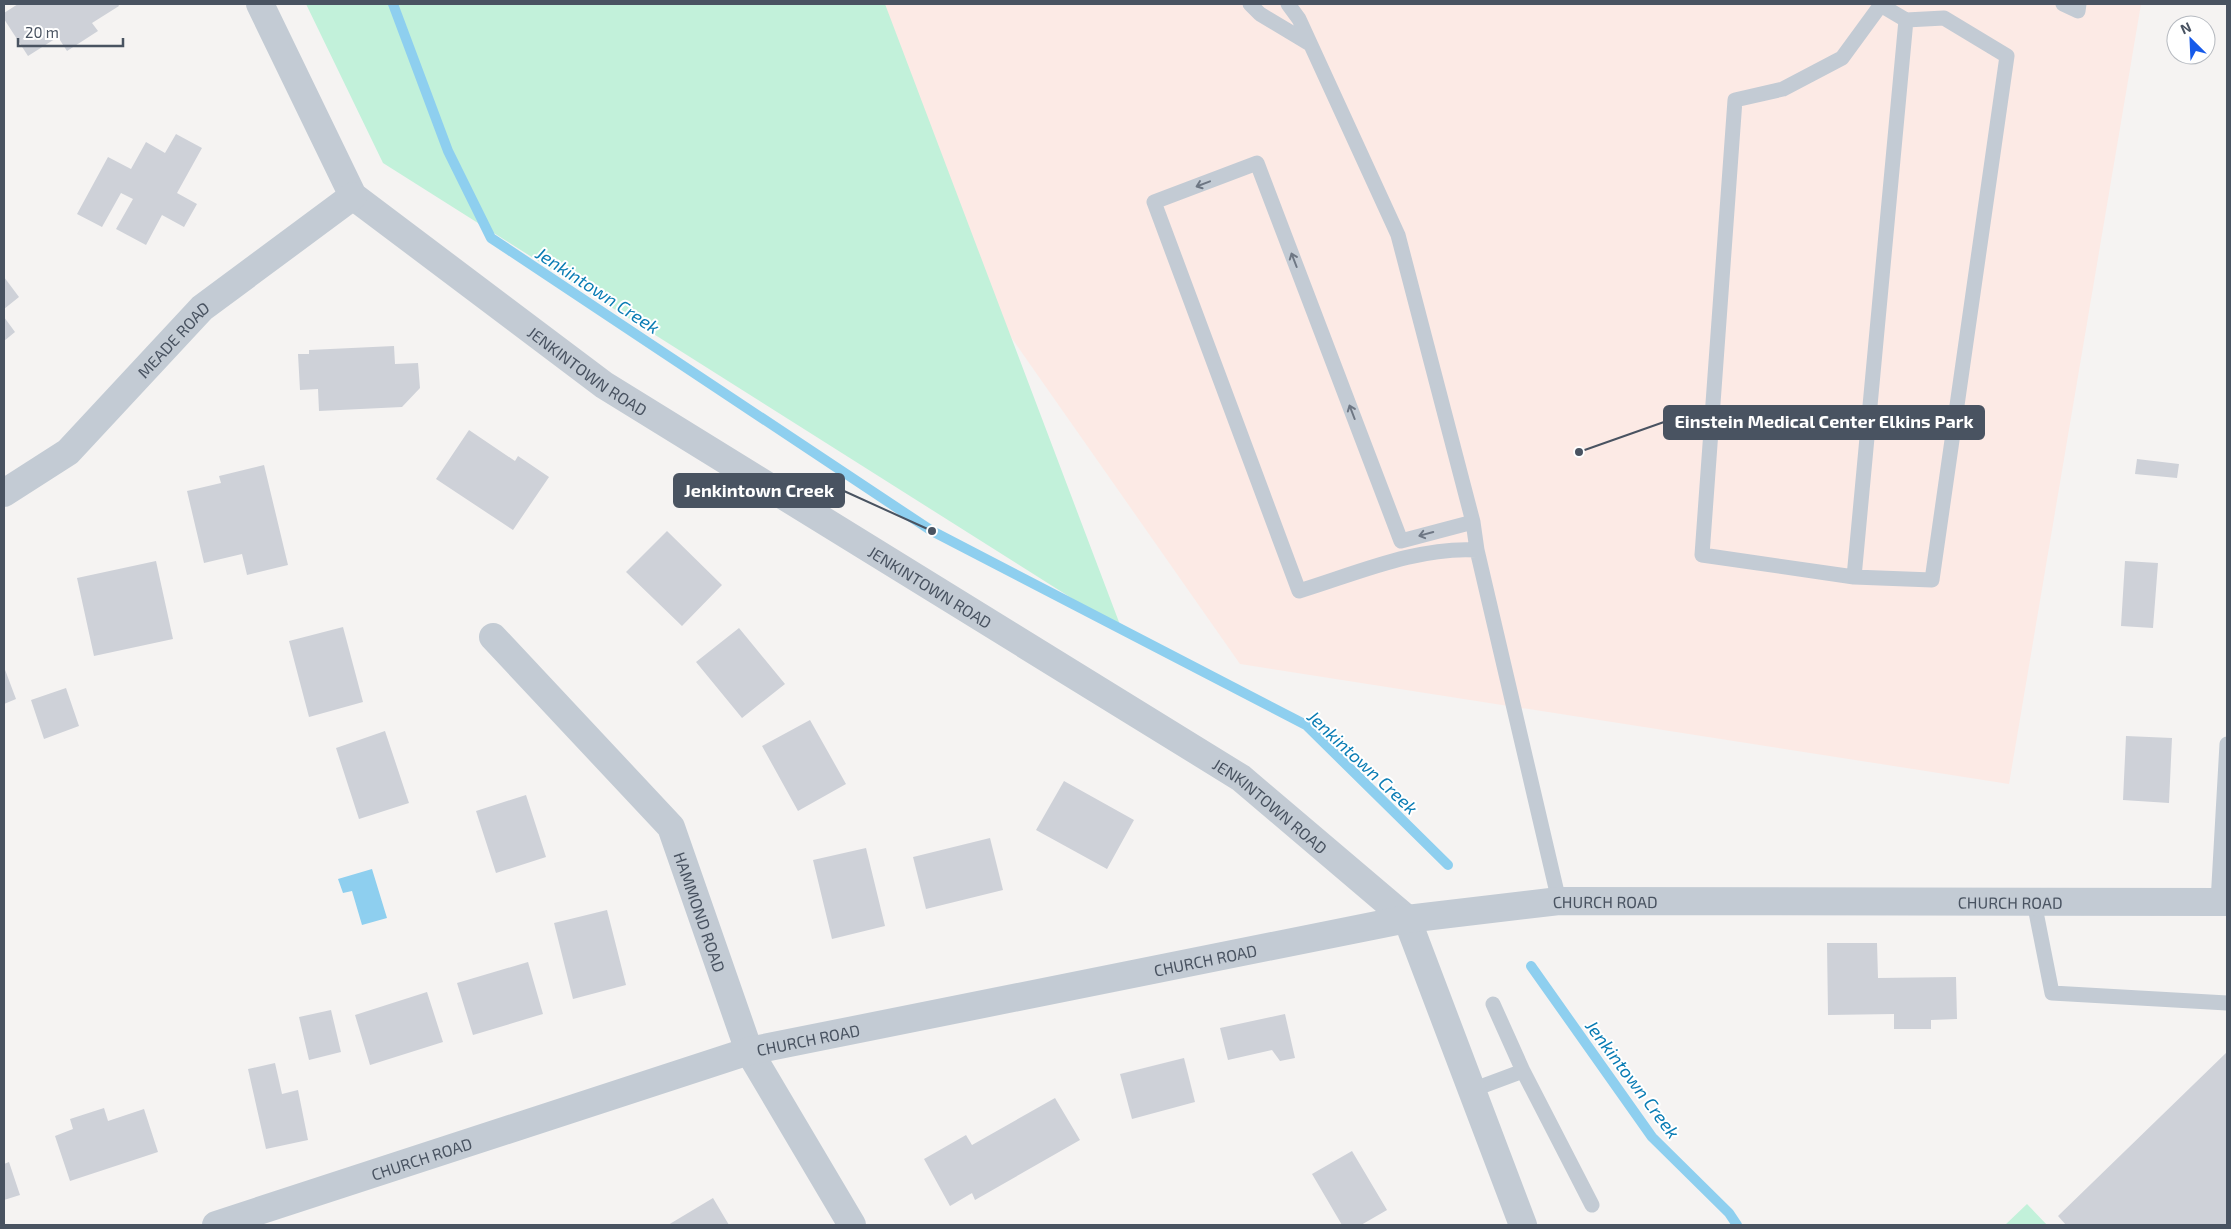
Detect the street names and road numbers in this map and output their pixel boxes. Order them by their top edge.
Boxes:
street label: MEADE ROAD [133,297,212,381]
street label: JENKINTOWN ROAD [525,322,651,419]
street label: JENKINTOWN ROAD [865,541,996,632]
street label: JENKINTOWN ROAD [1210,754,1332,857]
street label: HAMMOND ROAD [671,849,730,974]
street label: CHURCH ROAD [1552,891,1658,911]
street label: CHURCH ROAD [1958,892,2063,911]
street label: CHURCH ROAD [1152,940,1259,979]
street label: CHURCH ROAD [755,1020,861,1059]
street label: CHURCH ROAD [369,1133,474,1183]

